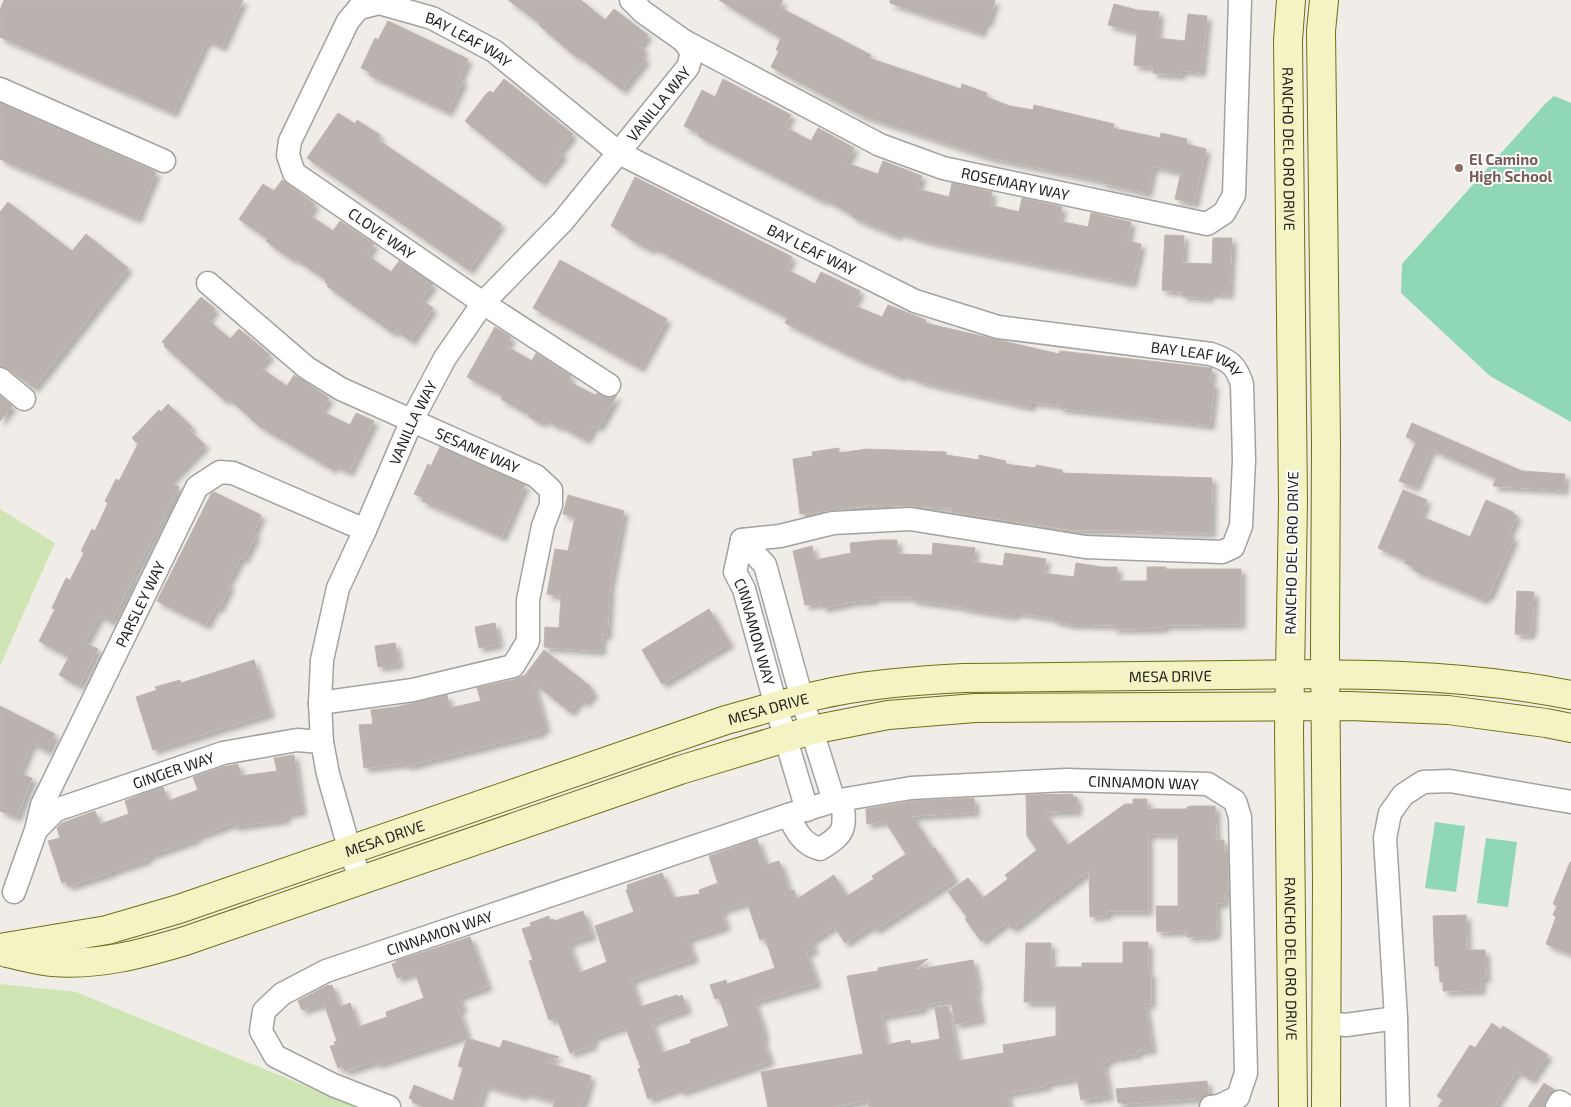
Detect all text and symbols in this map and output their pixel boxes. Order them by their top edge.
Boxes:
street label: BAY LEAF WAY [424,8,516,71]
street label: VANILLA WAY [623,62,694,145]
street label: RANCHO DEL ORO DRIVE [1279,67,1299,231]
place label: El Camino High School [1469,150,1553,185]
marker: El Camino High School [1453,162,1465,174]
street label: ROSEMARY WAY [960,163,1071,204]
street label: CLOVE WAY [345,203,419,263]
street label: BAY LEAF WAY [765,220,860,279]
street label: BAY LEAF WAY [1150,337,1247,380]
street label: VANILLA WAY [385,377,441,467]
street label: SESAME WAY [433,423,523,477]
street label: RANCHO DEL ORO DRIVE [1281,471,1301,635]
street label: PARSLEY WAY [111,558,169,650]
street label: CINNAMON WAY [731,575,779,688]
street label: MESA DRIVE [1129,666,1212,685]
street label: MESA DRIVE [726,689,810,728]
street label: GINGER WAY [130,747,217,792]
street label: CINNAMON WAY [1088,772,1200,793]
street label: MESA DRIVE [342,816,427,860]
street label: RANCHO DEL ORO DRIVE [1282,877,1301,1041]
street label: CINNAMON WAY [384,906,495,959]

